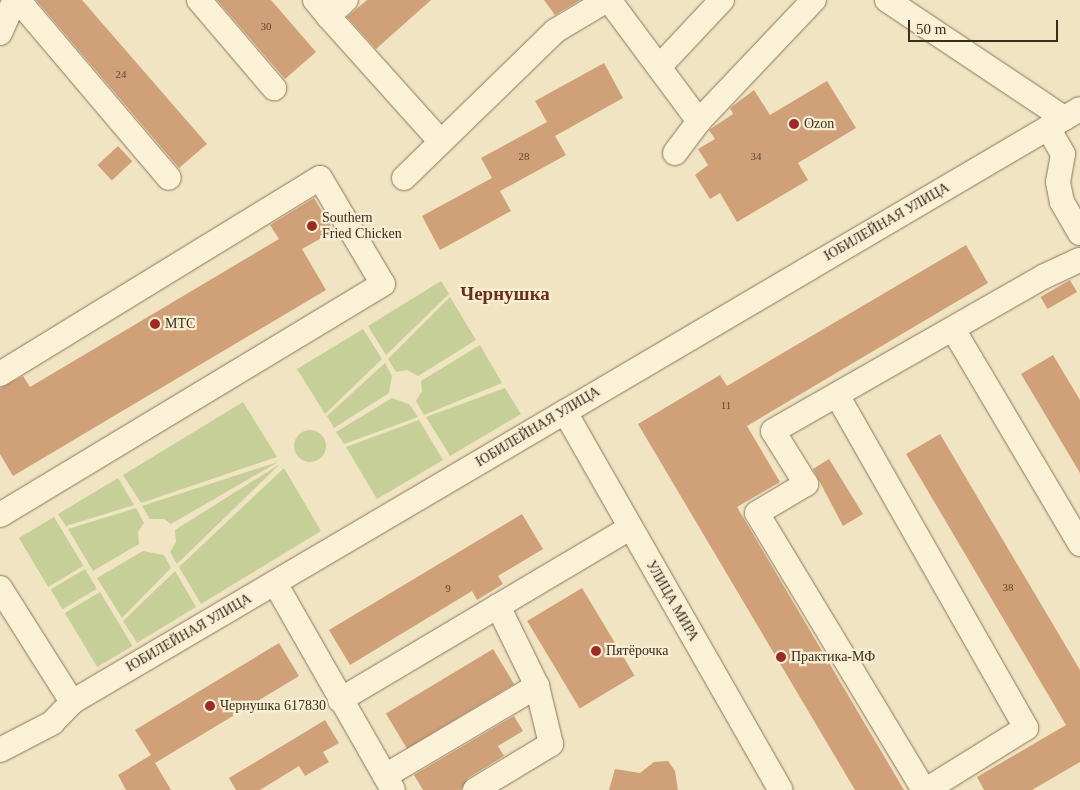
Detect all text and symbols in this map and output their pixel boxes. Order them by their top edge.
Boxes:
scale bar [910,10,1060,42]
house number: 30 [260,19,272,33]
text: 50 m [916,21,946,37]
house number: 24 [115,67,126,81]
place label: Ozon [804,116,834,132]
marker: Ozon [788,118,800,130]
house number: 28 [518,149,530,163]
house number: 34 [750,149,761,163]
street label: ЮБИЛЕЙНАЯ УЛИЦА [821,179,953,265]
place label: Southern Fried Chicken [322,210,402,242]
marker: Southern Fried Chicken [306,220,318,232]
district label: Чернушка [460,283,550,305]
place label: МТС [165,316,195,332]
marker: МТС [149,318,161,330]
street label: ЮБИЛЕЙНАЯ УЛИЦА [473,383,603,471]
house number: 11 [721,398,731,412]
street label: УЛИЦА МИРА [642,558,702,644]
house number: 38 [1002,580,1014,594]
house number: 9 [445,581,451,595]
street label: ЮБИЛЕЙНАЯ УЛИЦА [123,590,255,676]
place label: Пятёрочка [606,643,668,659]
marker: Пятёрочка [590,645,602,657]
place label: Практика-МФ [791,649,875,665]
marker: Практика-МФ [775,651,787,663]
place label: Чернушка 617830 [220,698,326,714]
marker: Чернушка 617830 [204,700,216,712]

